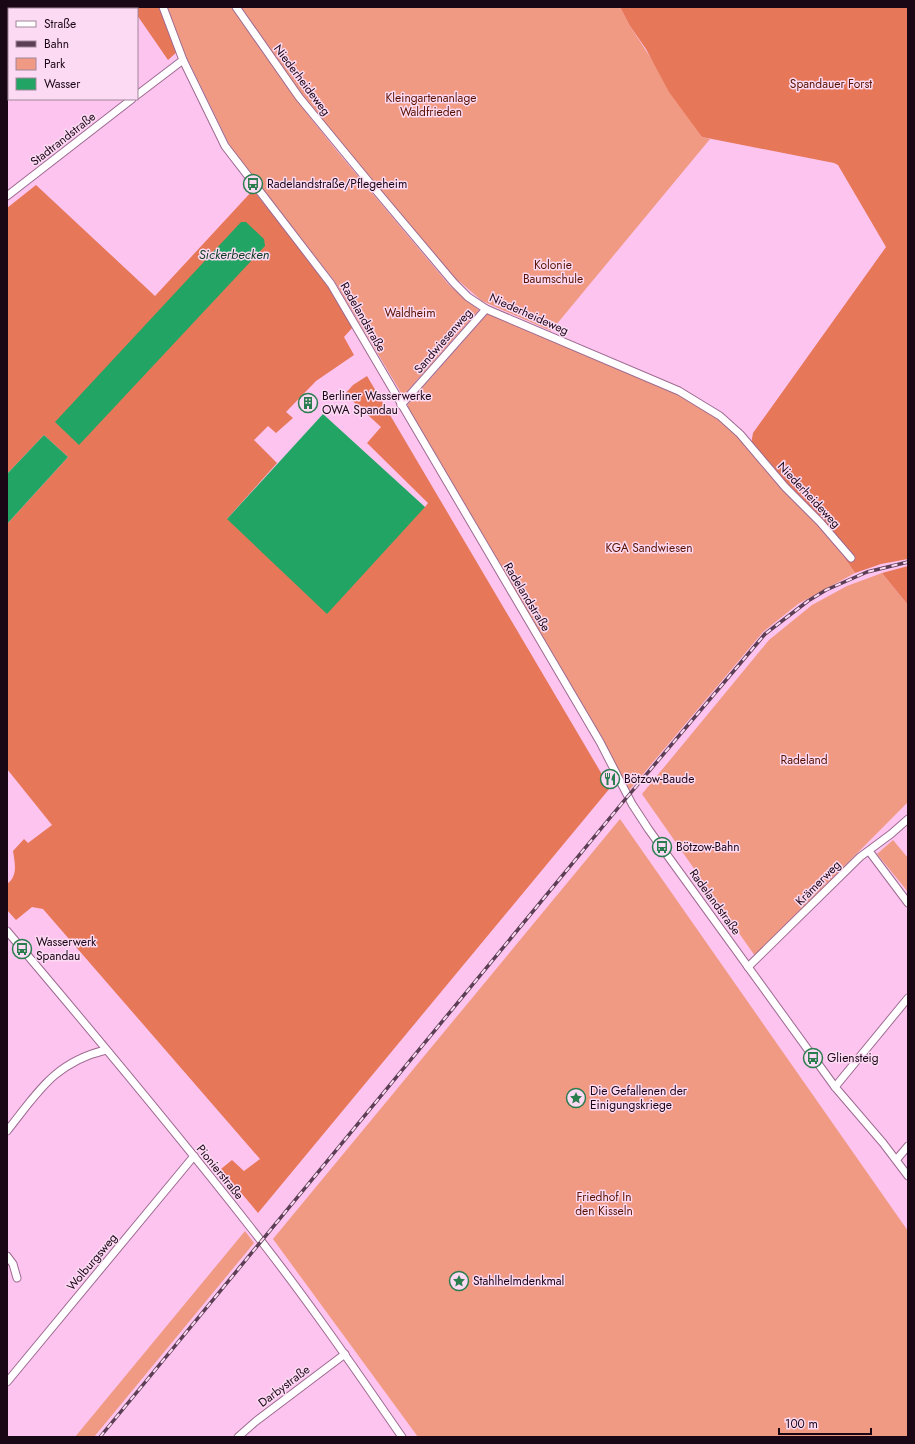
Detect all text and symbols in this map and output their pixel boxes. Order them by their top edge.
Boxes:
legend [8,8,138,100]
text: Straße [44,15,76,33]
text: Bahn [44,35,69,53]
street label: Niederheideweg [269,41,335,119]
text: Park [44,55,66,73]
text: Wasser [44,75,81,93]
park label: Spandauer Forst [790,75,872,93]
park label: Kleingartenanlage Waldfrieden [386,89,476,121]
street label: Stadtrandstraße [27,108,99,170]
bus stop icon: Radelandstraße/Pflegeheim [242,173,264,195]
place label: Radelandstraße/Pflegeheim [267,175,407,193]
water label: Sickerbecken [199,245,270,264]
park label: Kolonie Baumschule [523,256,583,288]
street label: Radelandstraße [336,279,390,355]
street label: Niederheideweg [486,288,572,340]
park label: Waldheim [384,304,436,322]
street label: Sandwiesenweg [410,304,476,378]
place label: Berliner Wasserwerke OWA Spandau [322,387,431,419]
building icon: Berliner Wasserwerke OWA Spandau [297,392,319,414]
street label: Niederheideweg [773,458,845,532]
park label: KGA Sandwiesen [606,539,692,557]
street label: Radelandstraße [499,559,555,635]
park label: Radeland [780,751,828,769]
restaurant icon: Bötzow-Baude [599,768,621,790]
place label: Bötzow-Baude [624,770,694,788]
bus stop icon: Bötzow-Bahn [651,836,673,858]
place label: Bötzow-Bahn [676,838,740,856]
street label: Krämerweg [791,856,845,910]
street label: Radelandstraße [685,865,745,939]
place label: Wasserwerk Spandau [36,933,97,965]
bus stop icon: Wasserwerk Spandau [11,938,33,960]
bus stop icon: Gliensteig [802,1047,824,1069]
place label: Gliensteig [827,1049,879,1067]
place label: Die Gefallenen der Einigungskriege [590,1082,688,1114]
place icon: Die Gefallenen der Einigungskriege [565,1087,587,1109]
street label: Pionierstraße [192,1140,248,1204]
park label: Friedhof In den Kisseln [575,1188,633,1220]
street label: Wolburgsweg [63,1229,121,1295]
place icon: Stahlhelmdenkmal [448,1270,470,1292]
place label: Stahlhelmdenkmal [473,1272,564,1290]
street label: Darbystraße [254,1361,314,1411]
scale bar [779,1410,871,1436]
text: 100 m [785,1415,818,1433]

